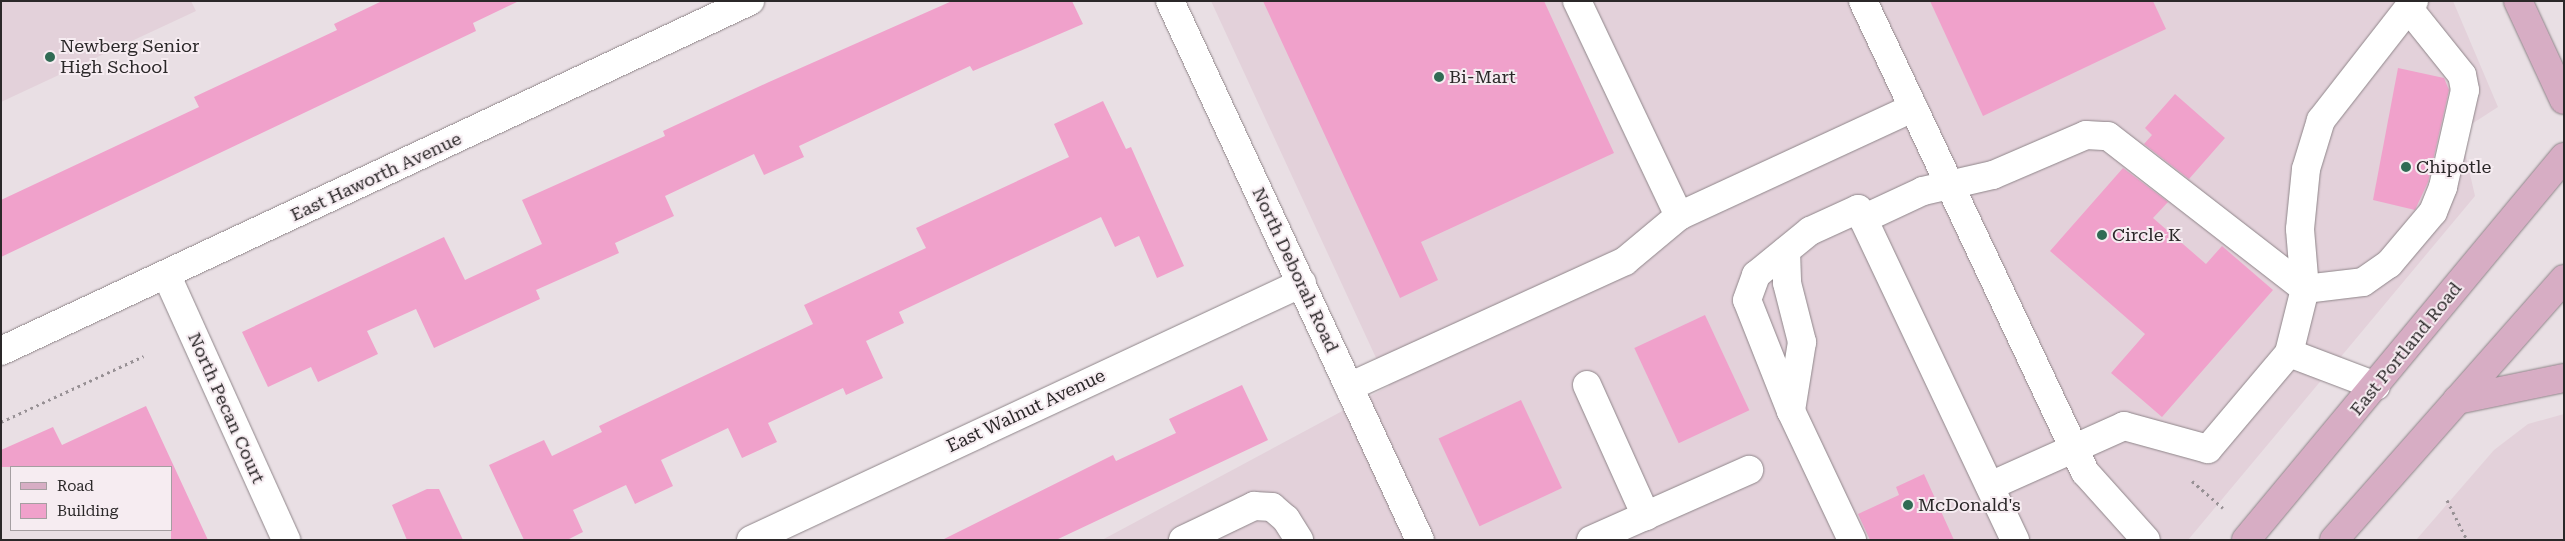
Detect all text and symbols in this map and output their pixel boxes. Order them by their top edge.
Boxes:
place label: Newberg Senior High School [60,36,199,78]
marker: Newberg Senior High School [44,51,56,63]
place label: Bi-Mart [1449,66,1516,88]
marker: Bi-Mart [1433,71,1445,83]
street label: East Haworth Avenue [287,128,465,226]
place label: Chipotle [2416,156,2491,178]
marker: Chipotle [2400,161,2412,173]
street label: North Deborah Road [1247,184,1343,356]
place label: Circle K [2112,224,2181,246]
marker: Circle K [2096,229,2108,241]
street label: East Portland Road [2346,278,2466,420]
street label: North Pecan Court [183,329,269,487]
street label: East Walnut Avenue [943,365,1109,457]
legend [10,466,172,531]
text: Road [57,477,94,495]
place label: McDonald's [1918,494,2021,516]
marker: McDonald's [1902,499,1914,511]
text: Building [57,502,118,520]

